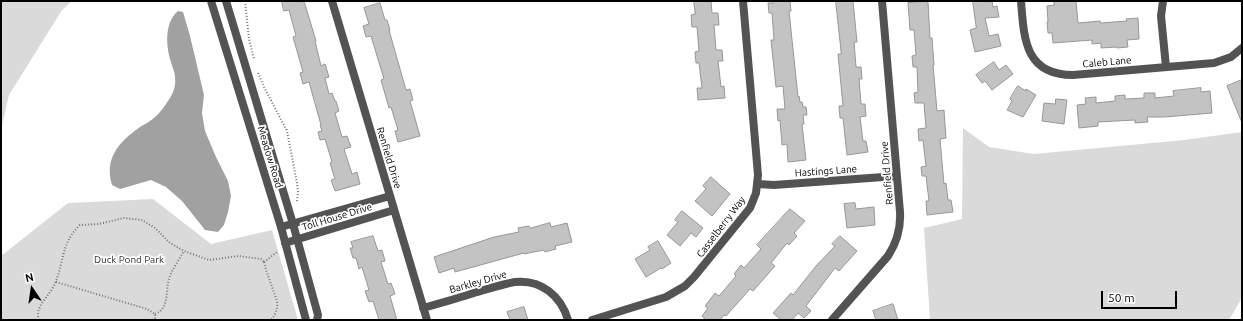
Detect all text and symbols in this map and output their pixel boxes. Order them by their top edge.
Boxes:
street label: Caleb Lane [1082,54,1132,70]
street label: Meadow Road [255,125,285,189]
street label: Renfield Drive [374,126,404,190]
street label: Renfield Drive [878,141,896,205]
street label: Hastings Lane [794,163,858,179]
street label: Casselberry Way [694,194,748,260]
street label: Toll House Drive [300,201,374,233]
park label: Duck Pond Park [94,254,164,266]
street label: Barkley Drive [448,268,508,296]
north arrow [12,269,52,309]
text: N [24,271,35,284]
scale bar [1103,283,1179,309]
text: 50 m [1108,291,1135,304]

